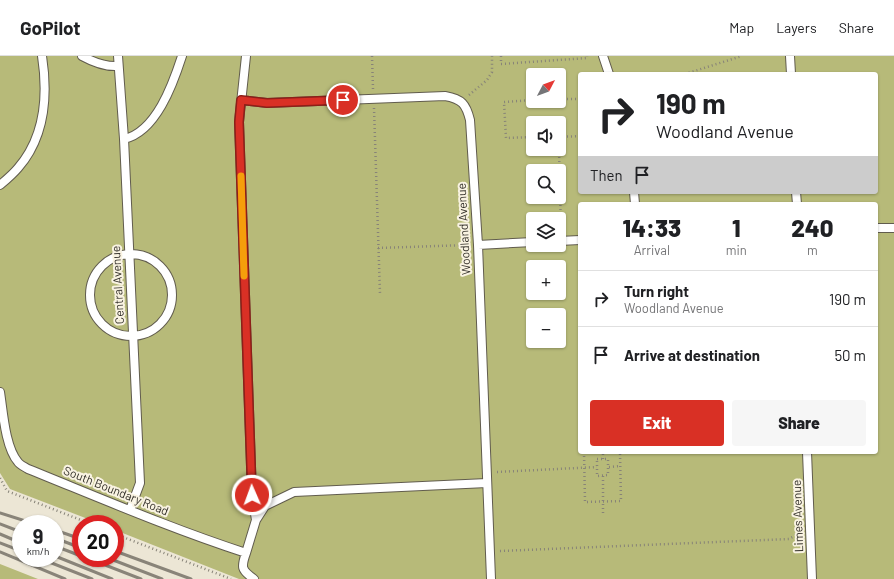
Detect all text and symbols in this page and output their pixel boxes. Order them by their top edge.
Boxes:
text: GoPilot [20,16,81,39]
text: Map [729,19,754,36]
text: Layers [776,19,817,36]
text: Share [839,19,874,36]
north arrow [526,68,566,108]
map controls [526,68,566,348]
pin [326,83,360,117]
text: 190 m [656,86,726,120]
icon: right [590,88,642,140]
icon: arrive [332,89,354,111]
button: sound [526,116,566,156]
text: Woodland Avenue [656,120,794,142]
button: search [526,164,566,204]
icon: arrive [631,164,653,186]
text: Then [590,166,623,184]
street label: Woodland Avenue [454,183,472,275]
button: layers [526,212,566,252]
text: 14:33 [622,213,681,242]
text: 1 [732,213,740,242]
text: 240 [791,213,834,242]
text: Arrival [634,242,670,258]
text: min [726,242,747,258]
text: m [807,242,818,258]
street label: Central Avenue [108,246,126,325]
button: + [526,260,566,300]
text: Turn right [624,282,689,300]
icon: right [590,288,612,310]
text: 190 m [829,290,866,308]
text: Woodland Avenue [624,300,724,316]
button: − [526,308,566,348]
icon: arrive [590,344,612,366]
text: Arrive at destination [624,346,760,364]
text: 50 m [834,346,866,364]
button: Exit [590,400,724,446]
button: Share [732,400,866,446]
street label: South Boundary Road [62,463,171,518]
position arrow [231,474,273,516]
street label: Limes Avenue [789,480,805,552]
speed limit sign: 20 [72,515,124,567]
text: 9 [33,524,43,548]
text: km/h [27,545,49,557]

